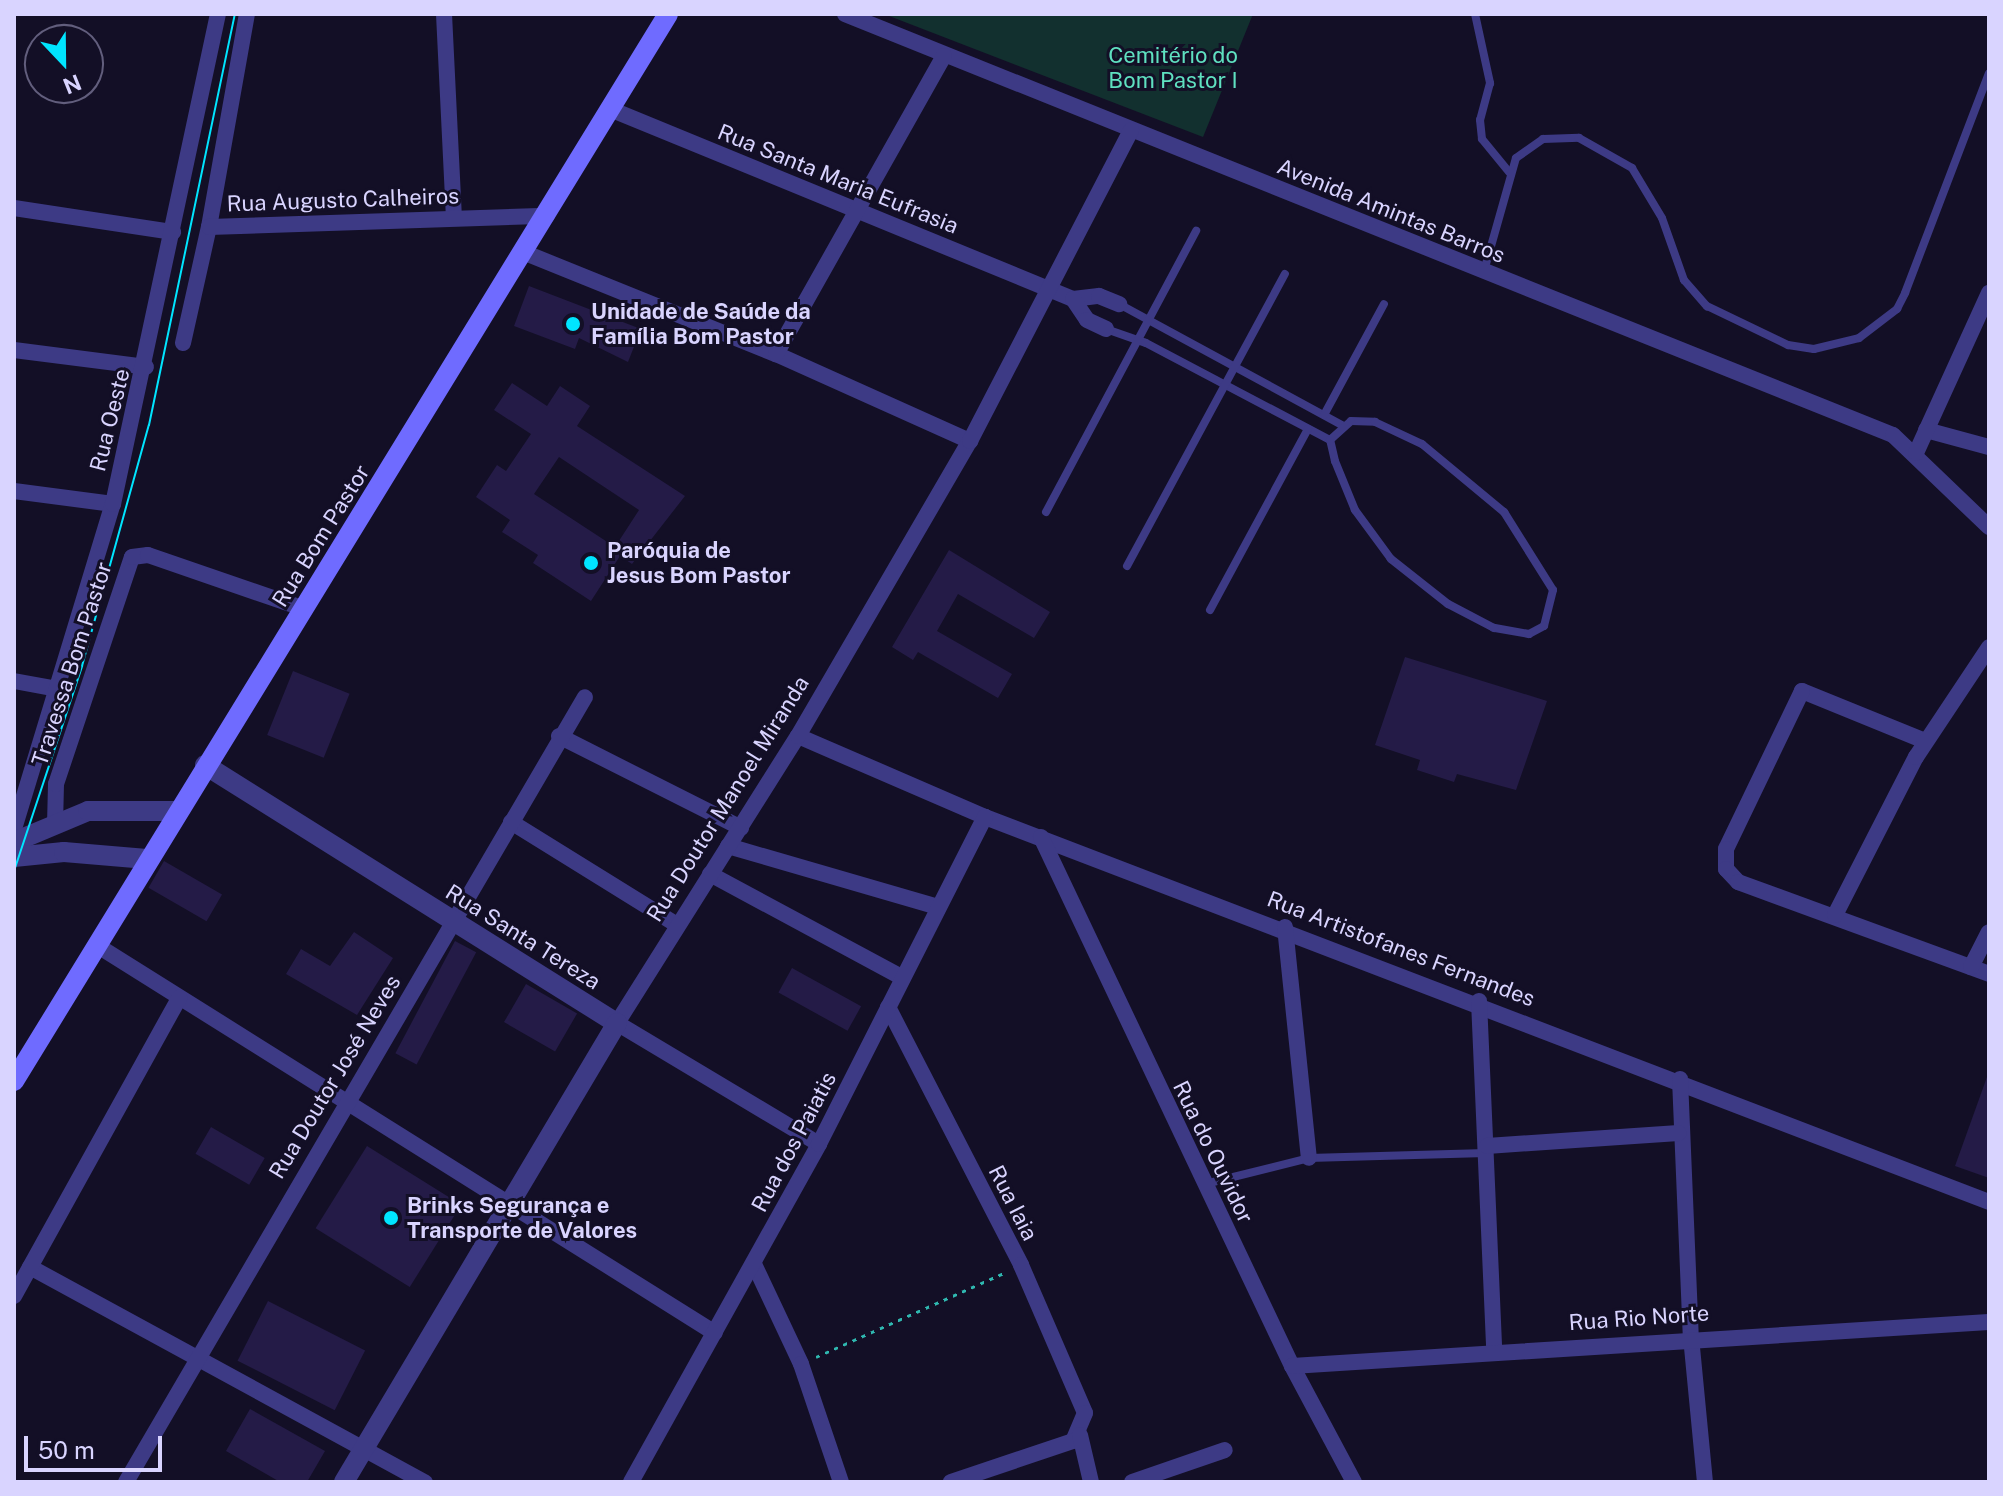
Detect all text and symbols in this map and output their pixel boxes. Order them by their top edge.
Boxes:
north arrow [24,24,104,104]
park label: Cemitério do Bom Pastor I [1108,42,1238,94]
text: N [59,69,85,100]
street label: Rua Santa Maria Eufrasia [714,119,962,239]
street label: Avenida Amintas Barros [1273,153,1509,269]
street label: Rua Augusto Calheiros [226,183,460,217]
place label: Unidade de Saúde da Família Bom Pastor [591,298,811,350]
marker: Unidade de Saúde da Família Bom Pastor [562,313,584,335]
street label: Rua Oeste [84,366,136,474]
street label: Rua Bom Pastor [267,460,375,612]
place label: Paróquia de Jesus Bom Pastor [607,537,791,588]
marker: Paróquia de Jesus Bom Pastor [582,554,600,572]
street label: Travessa Bom Pastor [27,559,117,769]
street label: Rua Doutor Manoel Miranda [641,671,815,927]
street label: Rua Santa Tereza [441,879,605,995]
street label: Rua Artistofanes Fernandes [1263,886,1539,1012]
street label: Rua Doutor José Neves [264,970,406,1184]
street label: Rua dos Paiatis [746,1067,842,1217]
street label: Rua do Ouvidor [1167,1076,1259,1228]
street label: Rua Iaia [983,1161,1043,1245]
place label: Brinks Segurança e Transporte de Valores [407,1192,638,1244]
marker: Brinks Segurança e Transporte de Valores [382,1209,400,1227]
street label: Rua Rio Norte [1568,1300,1710,1336]
scale bar [28,1420,166,1470]
text: 50 m [38,1436,95,1464]

